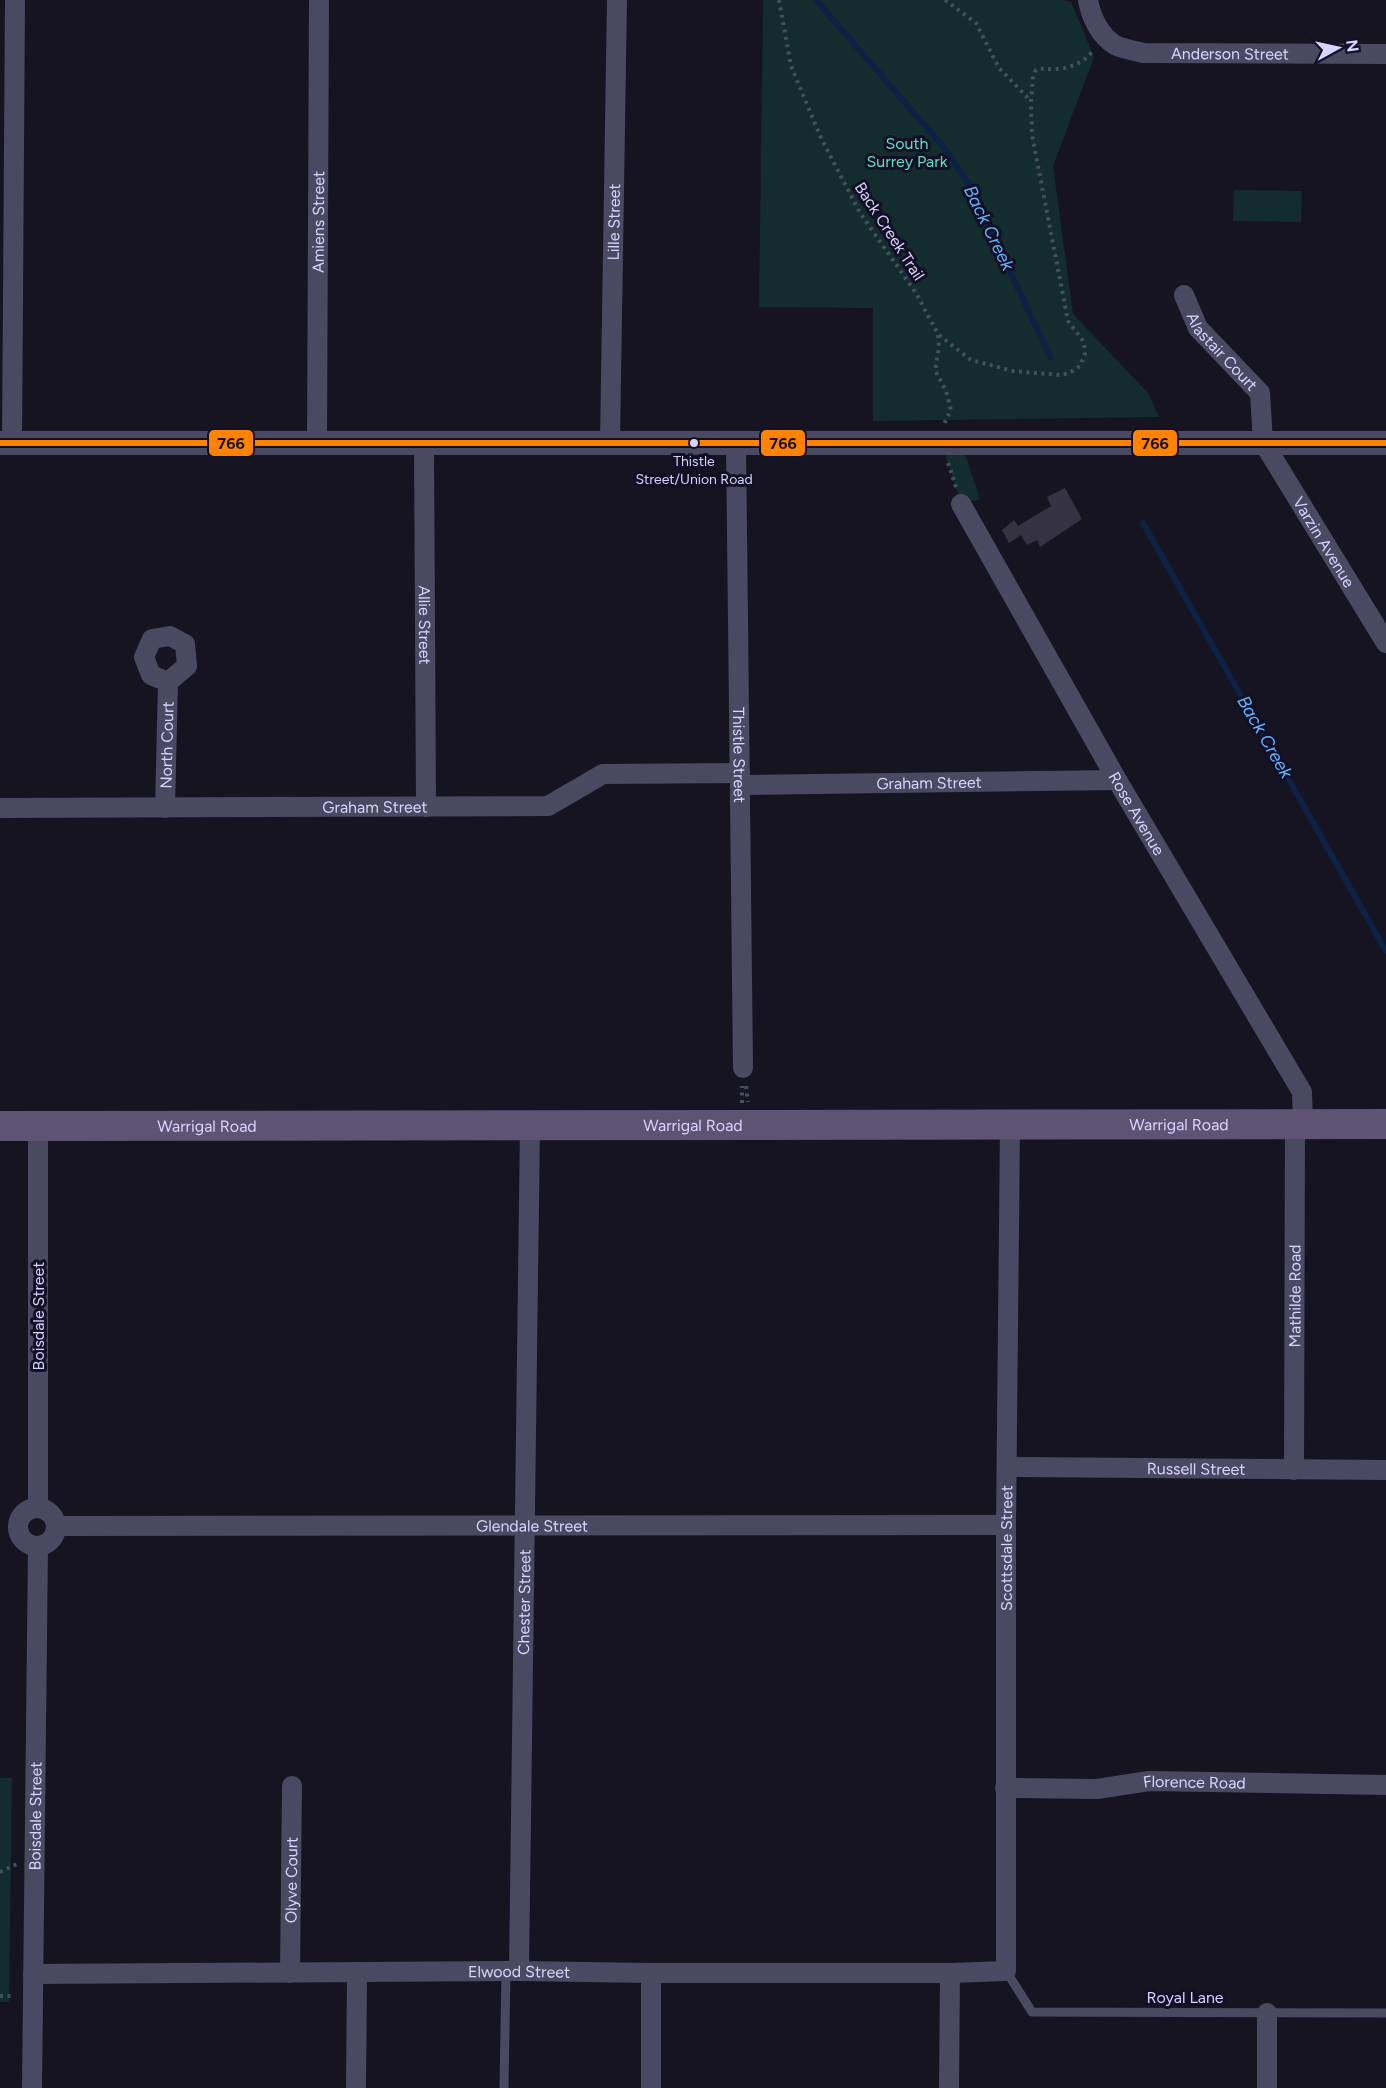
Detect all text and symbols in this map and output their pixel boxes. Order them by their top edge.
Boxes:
north arrow [1308,18,1368,78]
text: N [1342,39,1363,53]
street label: Anderson Street [1171,44,1289,64]
park label: South Surrey Park [867,134,948,171]
street label: Amiens Street [309,171,328,273]
street label: Back Creek Trail [851,179,928,284]
water label: Back Creek [959,182,1020,275]
street label: Lille Street [604,184,624,261]
street label: Alastair Court [1182,310,1261,395]
line badge: 766 [208,429,254,457]
line badge: 766 [760,429,806,457]
line badge: 766 [1132,429,1178,457]
text: 766 [217,434,245,453]
text: 766 [769,434,797,453]
text: 766 [1141,434,1169,453]
marker: Thistle Street/Union Road [688,437,700,449]
place label: Thistle Street/Union Road [635,453,753,488]
street label: Varzin Avenue [1289,494,1359,591]
street label: Allie Street [415,585,434,665]
water label: Back Creek [1232,692,1298,783]
street label: North Court [156,701,178,789]
street label: Thistle Street [729,707,749,803]
street label: Rose Avenue [1104,769,1169,859]
street label: Graham Street [876,773,982,793]
street label: Graham Street [322,797,428,817]
street label: Warrigal Road [1129,1115,1229,1134]
street label: Warrigal Road [643,1116,743,1135]
street label: Warrigal Road [157,1117,257,1136]
street label: Mathilde Road [1285,1245,1305,1347]
street label: Boisdale Street [29,1262,48,1370]
street label: Russell Street [1147,1459,1245,1479]
street label: Scottsdale Street [997,1485,1016,1611]
street label: Glendale Street [476,1516,588,1536]
street label: Chester Street [514,1549,534,1655]
street label: Boisdale Street [25,1761,46,1871]
street label: Florence Road [1142,1772,1246,1793]
street label: Olyve Court [282,1837,301,1923]
street label: Elwood Street [468,1962,570,1982]
street label: Royal Lane [1146,1988,1224,2007]

